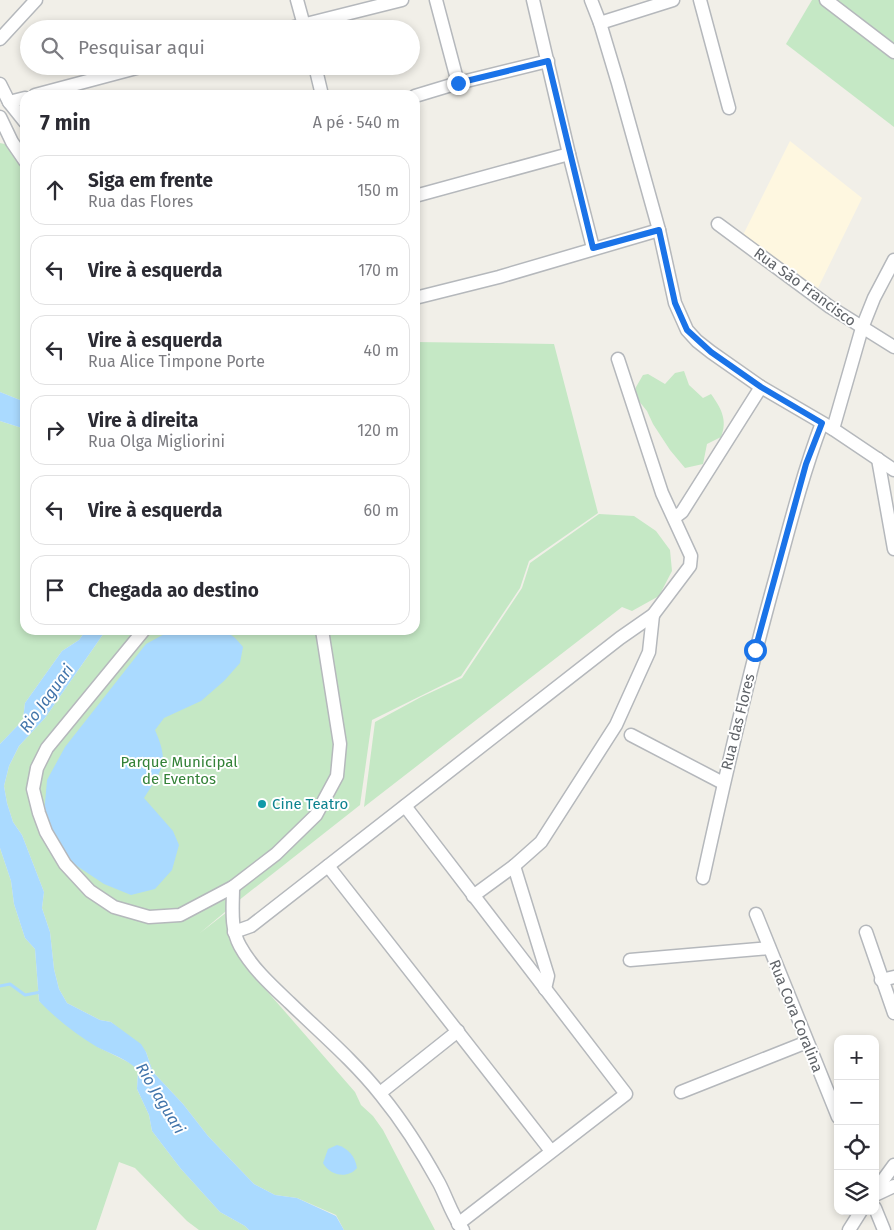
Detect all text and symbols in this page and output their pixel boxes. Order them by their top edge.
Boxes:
search box [20,20,420,75]
icon: search [38,34,66,62]
text: Pesquisar aqui [78,36,205,59]
route end [447,72,470,95]
text: 7 min [40,110,91,136]
text: A pé · 540 m [313,113,400,132]
text: Siga em frente [88,169,213,192]
icon: ahead [41,176,69,204]
text: 150 m [357,181,399,200]
text: Rua das Flores [88,192,193,211]
street label: Rua São Francisco [750,244,860,330]
icon: left [41,256,69,284]
text: Vire à esquerda [88,259,222,282]
text: 170 m [358,261,399,280]
text: Vire à esquerda [88,329,222,352]
icon: left [41,336,69,364]
text: 40 m [364,341,399,360]
text: Rua Alice Timpone Porte [88,352,265,371]
text: Vire à direita [88,409,198,432]
icon: right [41,416,69,444]
text: 120 m [357,421,399,440]
text: Rua Olga Migliorini [88,432,225,451]
icon: left [41,496,69,524]
text: Vire à esquerda [88,499,222,522]
text: 60 m [364,501,399,520]
icon: arrive [41,576,69,604]
text: Chegada ao destino [88,579,259,602]
route start [744,639,767,662]
water label: Rio Jaguari [15,660,78,736]
street label: Rua das Flores [717,672,759,772]
park label: Parque Municipal de Eventos [120,753,238,788]
place label: Cine Teatro [272,795,348,813]
marker: Cine Teatro [256,798,268,810]
street label: Rua Cora Coralina [765,957,827,1075]
map controls [834,1035,879,1215]
button: + [834,1035,879,1080]
water label: Rio Jaguari [132,1059,189,1138]
button: − [834,1080,879,1125]
button: locate [834,1125,879,1170]
button: layers [834,1170,879,1215]

